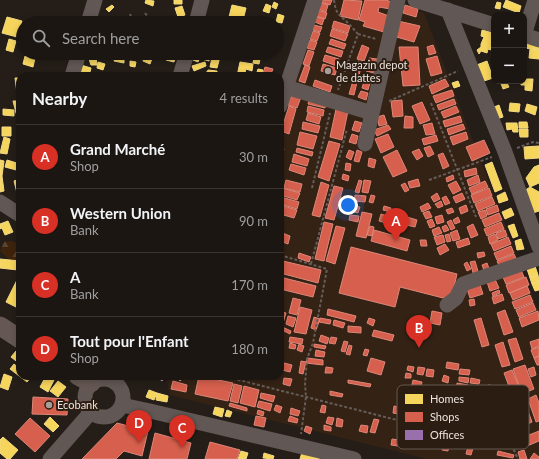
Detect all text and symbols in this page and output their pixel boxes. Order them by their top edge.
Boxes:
map controls [491,12,527,84]
button: + [491,12,527,48]
search box [16,16,284,60]
icon: search [30,27,52,49]
text: Search here [62,29,139,47]
button: − [491,48,527,84]
place label: Magazin depot de dattes [336,58,408,84]
marker: Magazin depot de dattes [323,66,333,76]
text: Nearby [32,88,87,109]
text: 4 results [220,90,268,106]
text: Grand Marché [70,140,165,158]
text: A [40,149,50,165]
text: 30 m [239,149,268,165]
text: Shop [70,158,99,174]
your location [338,195,358,215]
text: Western Union [70,204,171,222]
pin: A [383,208,409,241]
text: B [41,213,49,229]
text: 90 m [239,213,268,229]
text: Bank [70,222,99,238]
text: A [70,268,80,286]
text: C [41,277,49,293]
text: 170 m [231,277,268,293]
text: Bank [70,286,99,302]
pin: B [406,315,432,348]
text: Tout pour l'Enfant [70,332,189,350]
text: D [40,341,50,357]
text: 180 m [231,341,268,357]
text: Shop [70,350,99,366]
legend [397,385,529,449]
text: Homes [430,392,464,405]
place label: Ecobank [57,398,98,411]
marker: Ecobank [44,400,54,410]
pin: D [126,410,152,443]
text: Shops [430,410,459,423]
pin: C [169,415,195,448]
text: Offices [430,428,464,441]

